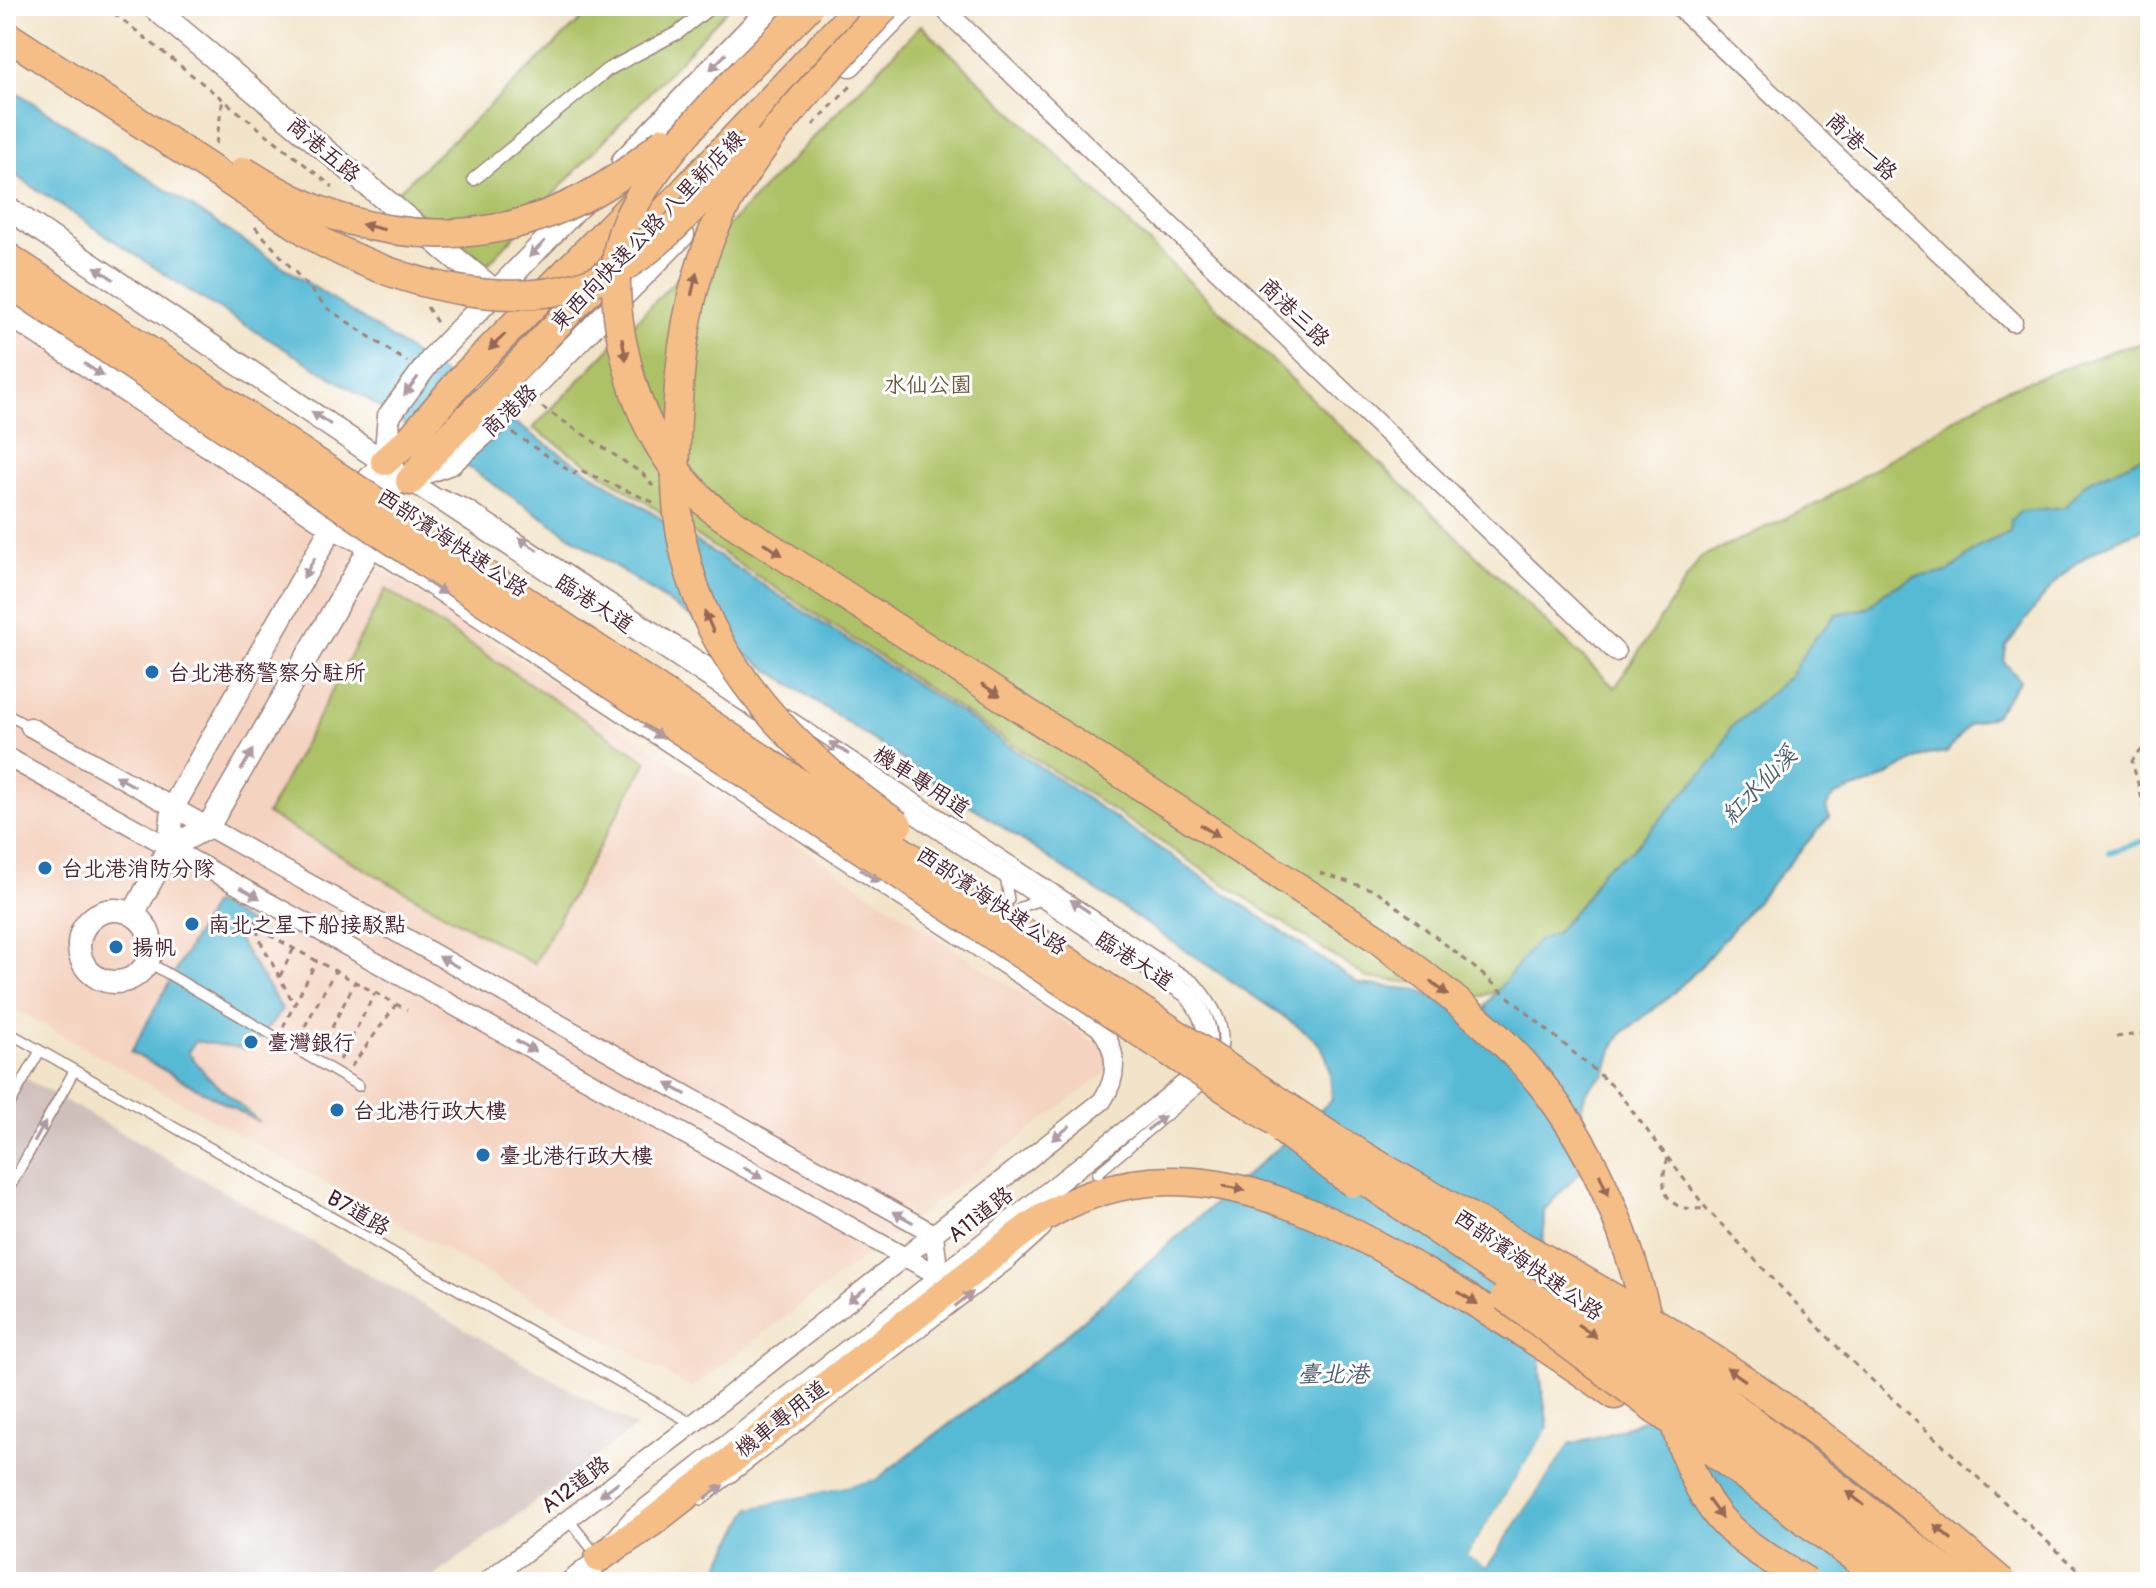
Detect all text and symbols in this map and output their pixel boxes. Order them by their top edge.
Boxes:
one-way arrow [709,52,727,71]
street label: 商港一路 [1820,106,1903,187]
street label: 商港五路 [281,111,366,189]
street label: 東西向快速公路 八里新店線 [544,124,751,337]
one-way arrow [361,220,386,233]
one-way arrow [528,239,547,258]
one-way arrow [94,266,115,281]
one-way arrow [689,272,701,297]
street label: 商港三路 [1253,272,1336,353]
one-way arrow [488,332,507,351]
one-way arrow [618,337,630,362]
one-way arrow [84,362,105,377]
park label: 水仙公園 [884,371,972,399]
one-way arrow [404,376,420,397]
street label: 商港路 [476,378,543,443]
one-way arrow [310,411,331,426]
street label: 西部濱海快速公路 [372,482,533,604]
one-way arrow [517,537,539,552]
one-way arrow [762,542,784,556]
one-way arrow [302,557,316,579]
street label: 臨港大道 [550,568,639,640]
one-way arrow [425,581,447,595]
one-way arrow [702,610,716,633]
place label: 台北港務警察分駐所 [168,659,366,687]
marker: 台北港務警察分駐所 [143,663,161,681]
one-way arrow [981,683,1002,698]
one-way arrow [642,724,663,739]
water label: 紅水仙溪 [1716,739,1805,830]
street label: 機車專用道 [868,740,975,824]
one-way arrow [828,742,850,756]
one-way arrow [240,748,254,771]
one-way arrow [113,774,136,787]
one-way arrow [1199,823,1221,837]
street label: 西部濱海快速公路 [911,840,1072,962]
place label: 台北港消防分隊 [61,855,215,883]
marker: 台北港消防分隊 [36,859,54,877]
one-way arrow [859,868,880,883]
one-way arrow [239,886,261,900]
one-way arrow [1069,899,1090,914]
place label: 南北之星下船接駁點 [208,911,406,939]
marker: 南北之星下船接駁點 [183,915,201,933]
street label: 臨港大道 [1090,925,1179,997]
place label: 揚帆 [132,934,176,962]
marker: 揚帆 [107,938,125,956]
one-way arrow [438,955,460,969]
one-way arrow [1429,979,1449,996]
place label: 臺灣銀行 [267,1029,355,1057]
marker: 臺灣銀行 [242,1033,260,1051]
one-way arrow [515,1040,538,1053]
one-way arrow [665,1083,687,1097]
place label: 台北港行政大樓 [353,1097,507,1125]
marker: 台北港行政大樓 [328,1101,346,1119]
one-way arrow [1146,1116,1167,1132]
one-way arrow [33,1121,47,1143]
one-way arrow [1051,1125,1071,1141]
place label: 臺北港行政大樓 [499,1142,653,1170]
marker: 臺北港行政大樓 [474,1146,492,1164]
one-way arrow [742,1166,765,1180]
one-way arrow [1598,1173,1611,1197]
street label: A11道路 [942,1181,1019,1249]
one-way arrow [1222,1182,1247,1194]
street label: B7道路 [322,1184,395,1242]
street label: 西部濱海快速公路 [1448,1203,1609,1327]
one-way arrow [892,1210,914,1224]
one-way arrow [847,1286,867,1302]
one-way arrow [954,1291,974,1307]
one-way arrow [1457,1291,1479,1305]
one-way arrow [1576,1323,1597,1338]
water label: 臺北港 [1297,1360,1371,1389]
one-way arrow [1725,1367,1746,1382]
street label: 機車專用道 [730,1374,834,1464]
street label: A12道路 [536,1450,616,1520]
one-way arrow [599,1480,619,1496]
one-way arrow [703,1484,725,1500]
one-way arrow [1845,1491,1865,1507]
one-way arrow [1707,1498,1723,1520]
one-way arrow [1933,1523,1952,1541]

